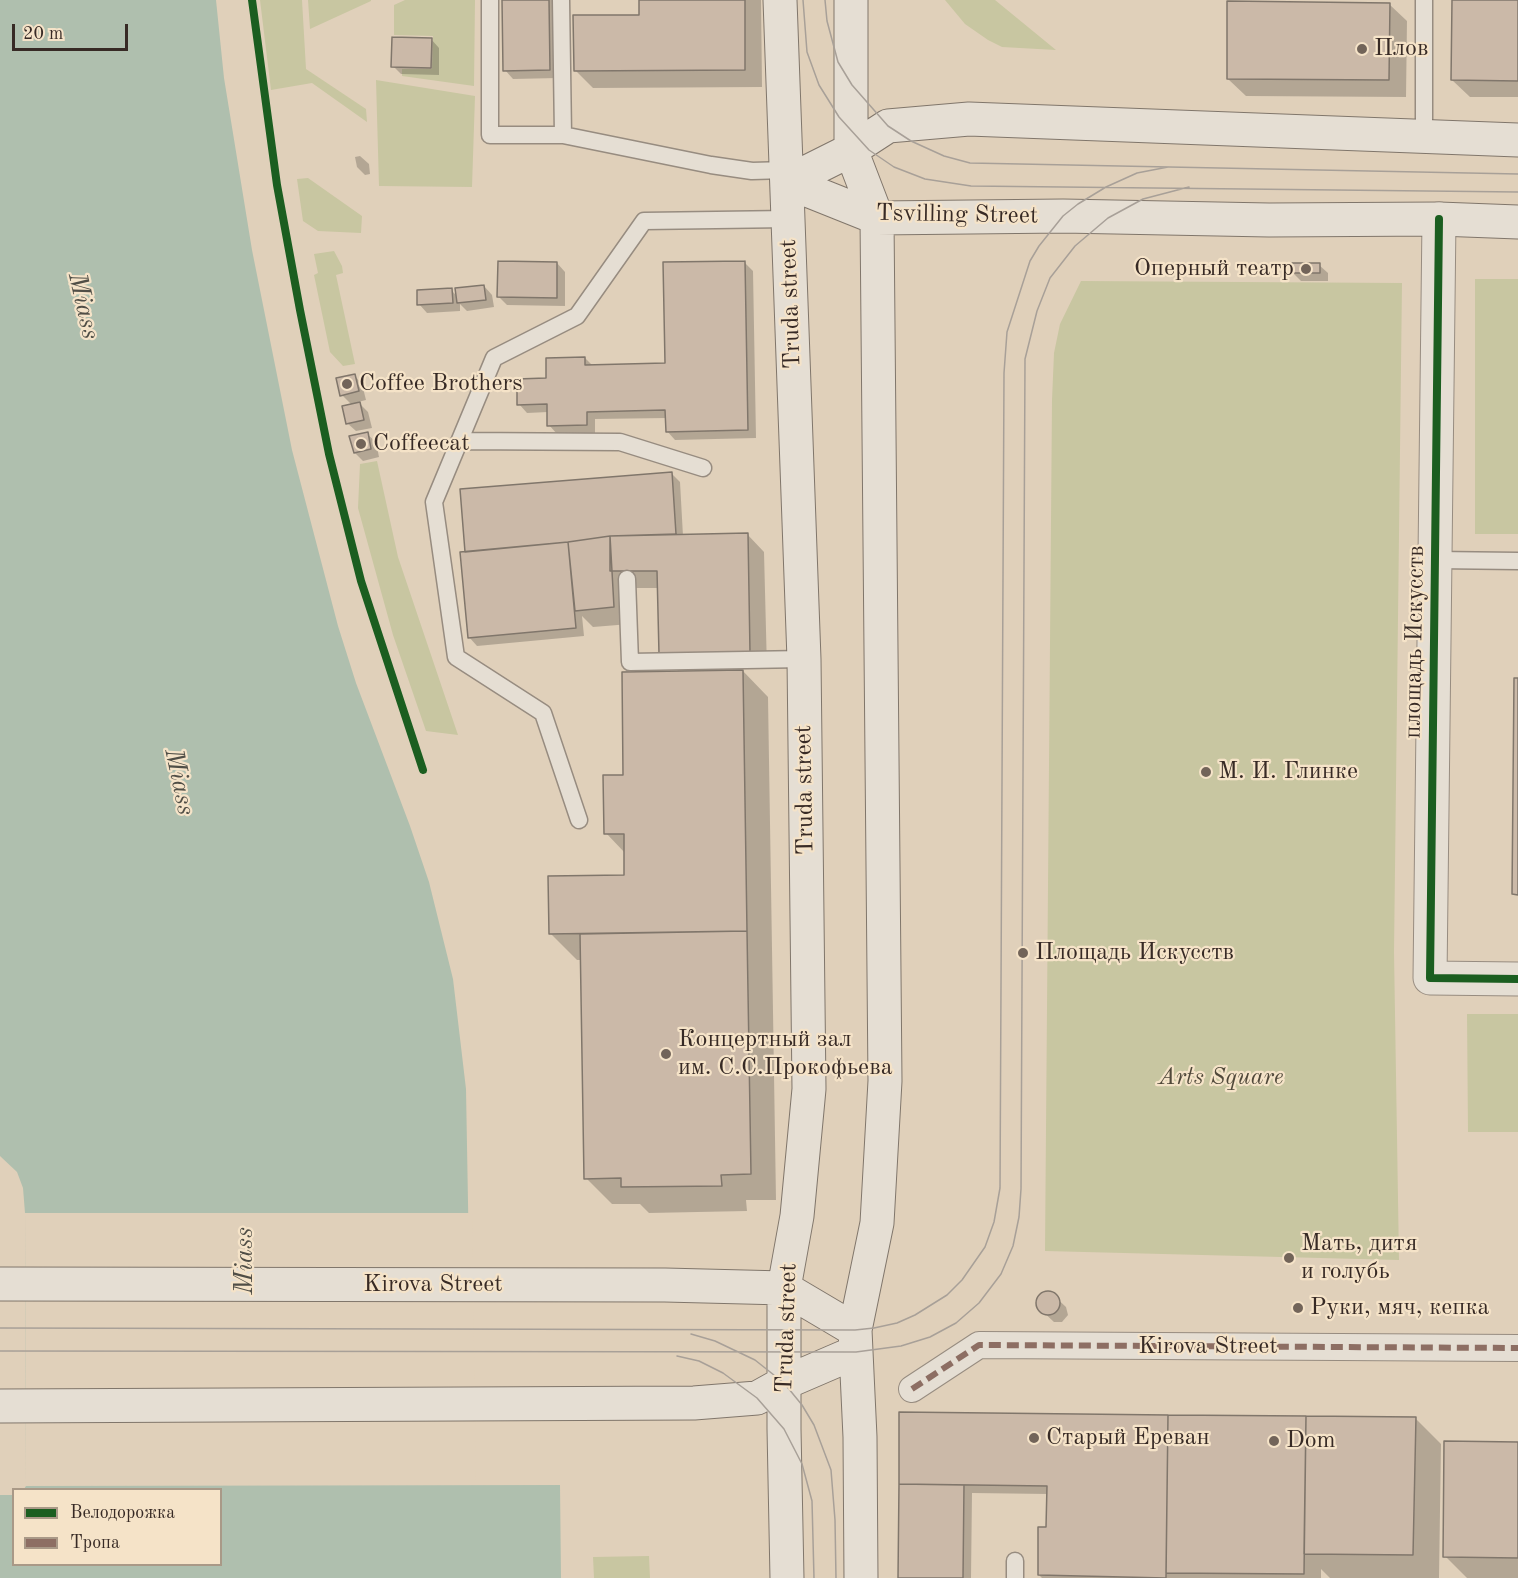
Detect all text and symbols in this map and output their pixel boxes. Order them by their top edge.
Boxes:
scale bar [15,12,130,50]
text: 20 m [23,25,63,43]
place label: Плов [1374,35,1428,63]
marker: Плов [1355,42,1369,56]
street label: Tsvilling Street [876,199,1038,231]
street label: Truda street [774,239,808,369]
place label: Оперный театр [1134,255,1294,283]
marker: Оперный театр [1299,262,1313,276]
water label: Miass [60,270,106,342]
place label: Coffee Brothers [359,370,523,398]
marker: Coffee Brothers [340,377,354,391]
place label: Coffeecat [373,430,470,458]
marker: Coffeecat [354,437,368,451]
street label: площадь Искусств [1399,545,1431,739]
street label: Truda street [789,725,821,855]
water label: Miass [157,746,201,818]
place label: М. И. Глинке [1218,758,1358,786]
marker: М. И. Глинке [1199,765,1213,779]
place label: Площадь Искусств [1035,939,1234,967]
marker: Площадь Искусств [1016,946,1030,960]
place label: Концертный зал им. С.С.Прокофьева [678,1026,893,1082]
marker: Концертный зал им. С.С.Прокофьева [659,1047,673,1061]
park label: Arts Square [1158,1064,1284,1092]
water label: Miass [229,1227,261,1295]
place label: Мать, дитя и голубь [1301,1230,1417,1286]
marker: Мать, дитя и голубь [1282,1251,1296,1265]
street label: Truda street [770,1263,804,1393]
street label: Kirova Street [363,1271,503,1299]
place label: Руки, мяч, кепка [1310,1294,1489,1322]
marker: Руки, мяч, кепка [1291,1301,1305,1315]
street label: Kirova Street [1138,1333,1278,1361]
place label: Старый Ереван [1046,1424,1210,1452]
place label: Dom [1286,1427,1336,1455]
marker: Старый Ереван [1027,1431,1041,1445]
marker: Dom [1267,1434,1281,1448]
legend [12,1488,222,1566]
text: Велодорожка [70,1504,175,1522]
text: Тропа [70,1534,120,1552]

